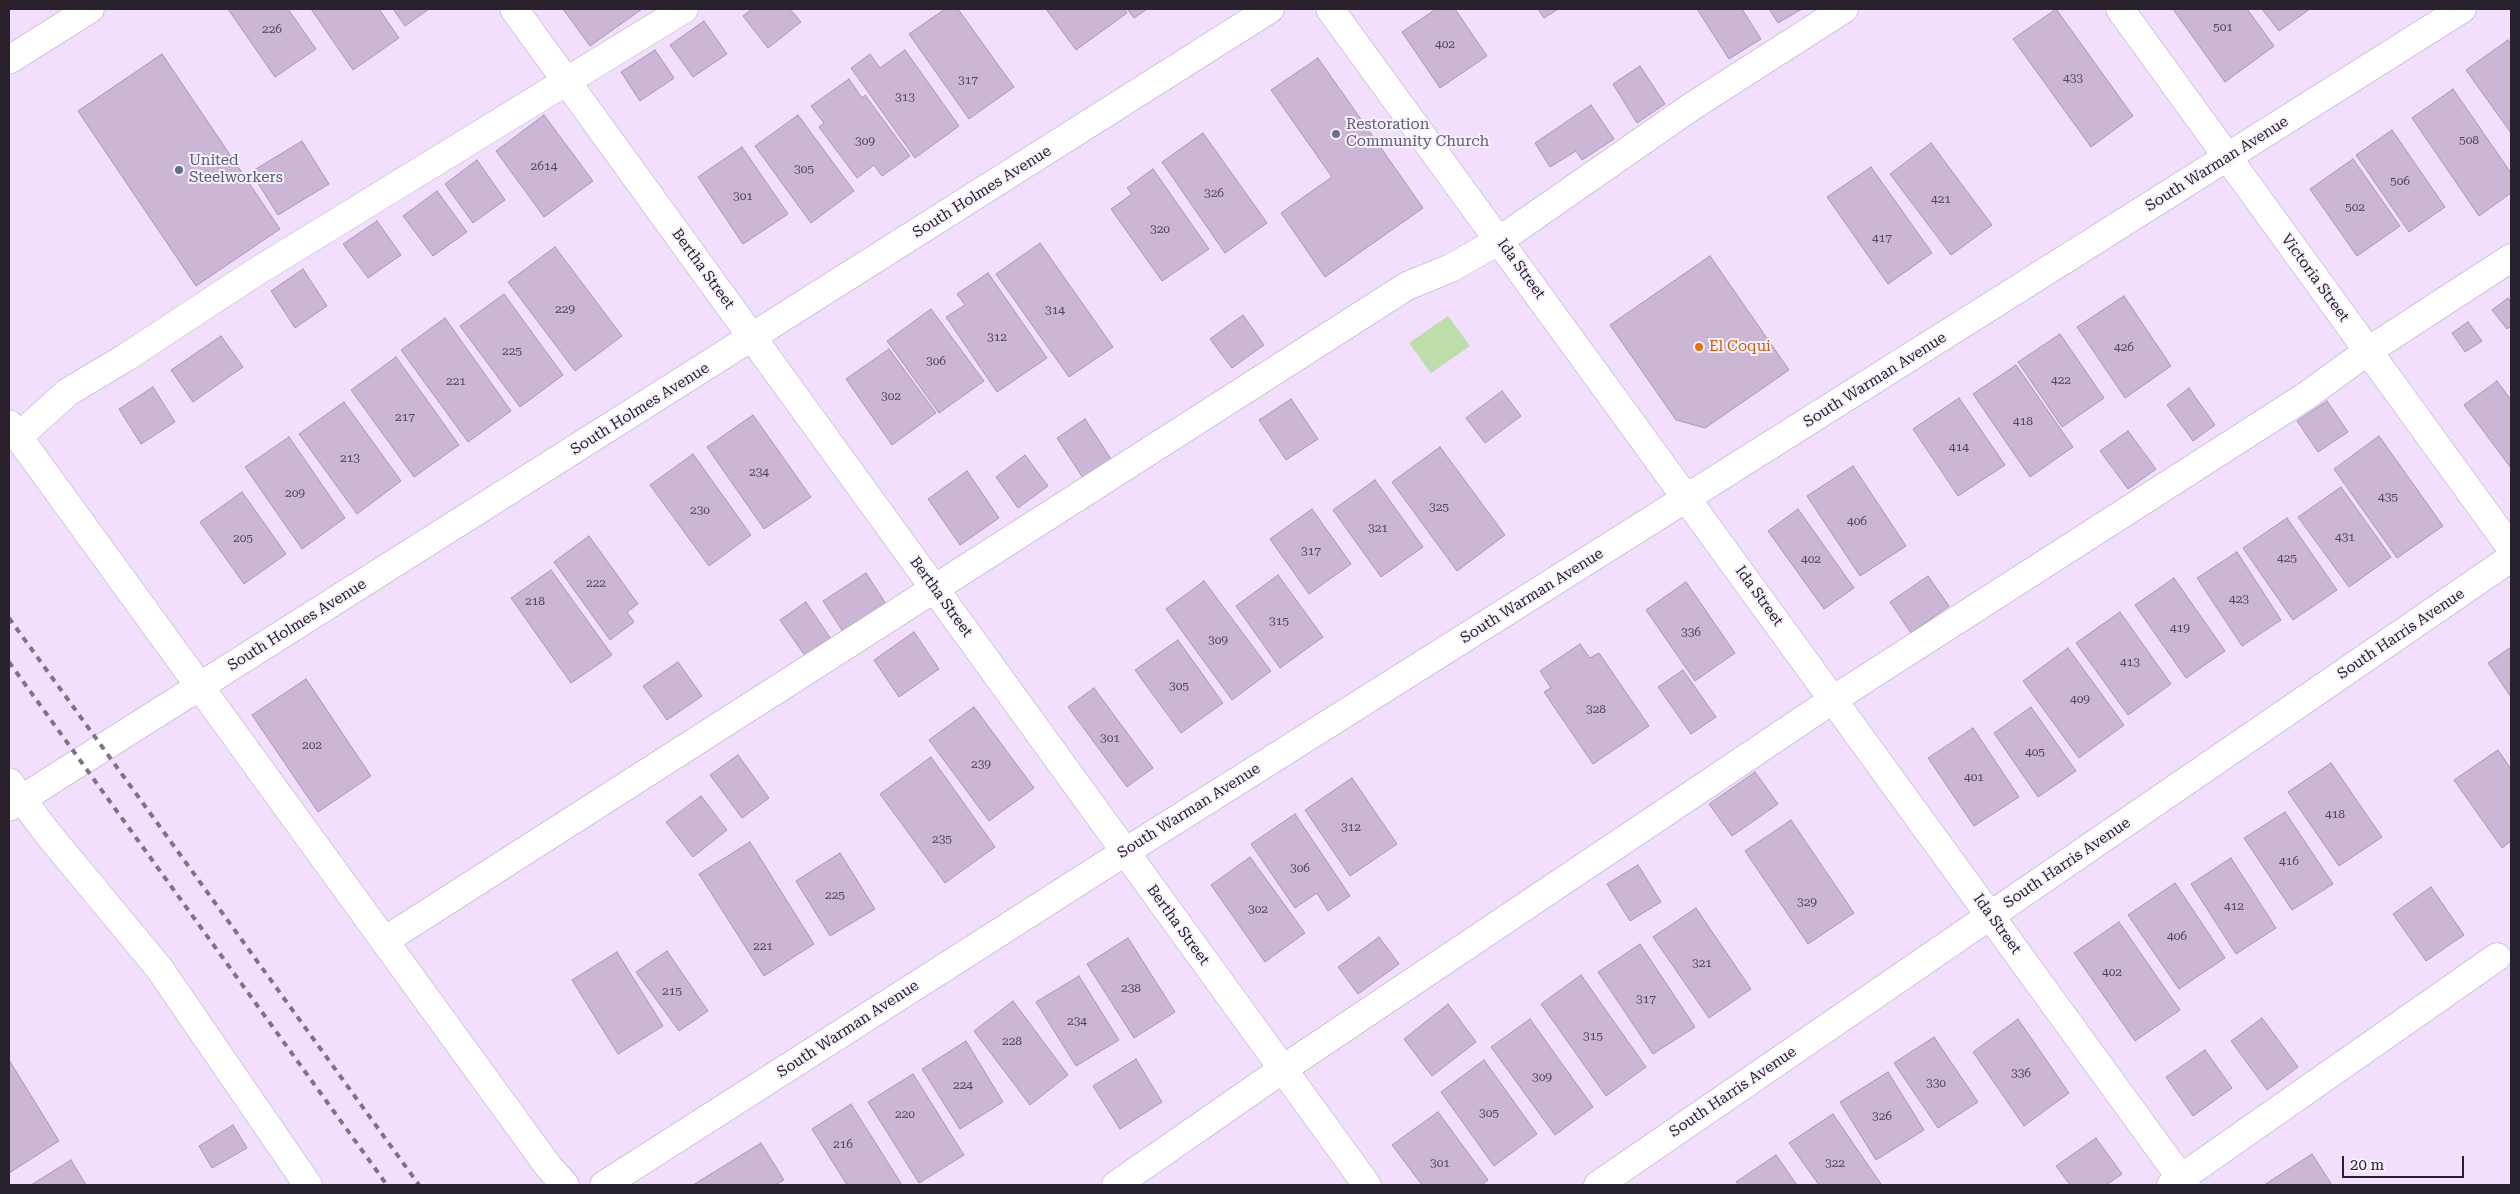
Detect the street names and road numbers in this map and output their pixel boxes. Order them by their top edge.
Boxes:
street label: South Warman Avenue [2142,113,2292,215]
street label: South Holmes Avenue [909,142,1055,242]
street label: Bertha Street [668,225,738,313]
street label: Victoria Street [2277,231,2353,325]
street label: Ida Street [1493,235,1549,303]
street label: South Warman Avenue [1800,329,1950,431]
street label: South Holmes Avenue [567,359,713,459]
street label: South Warman Avenue [1457,545,1607,647]
street label: Bertha Street [906,553,976,641]
street label: Ida Street [1731,562,1787,630]
street label: South Holmes Avenue [224,575,370,675]
street label: South Harris Avenue [2334,585,2468,683]
street label: South Warman Avenue [1114,760,1264,862]
street label: South Harris Avenue [2000,814,2134,912]
street label: Bertha Street [1143,881,1213,969]
street label: Ida Street [1969,890,2025,958]
street label: South Warman Avenue [774,976,922,1082]
street label: South Harris Avenue [1666,1043,1800,1141]

